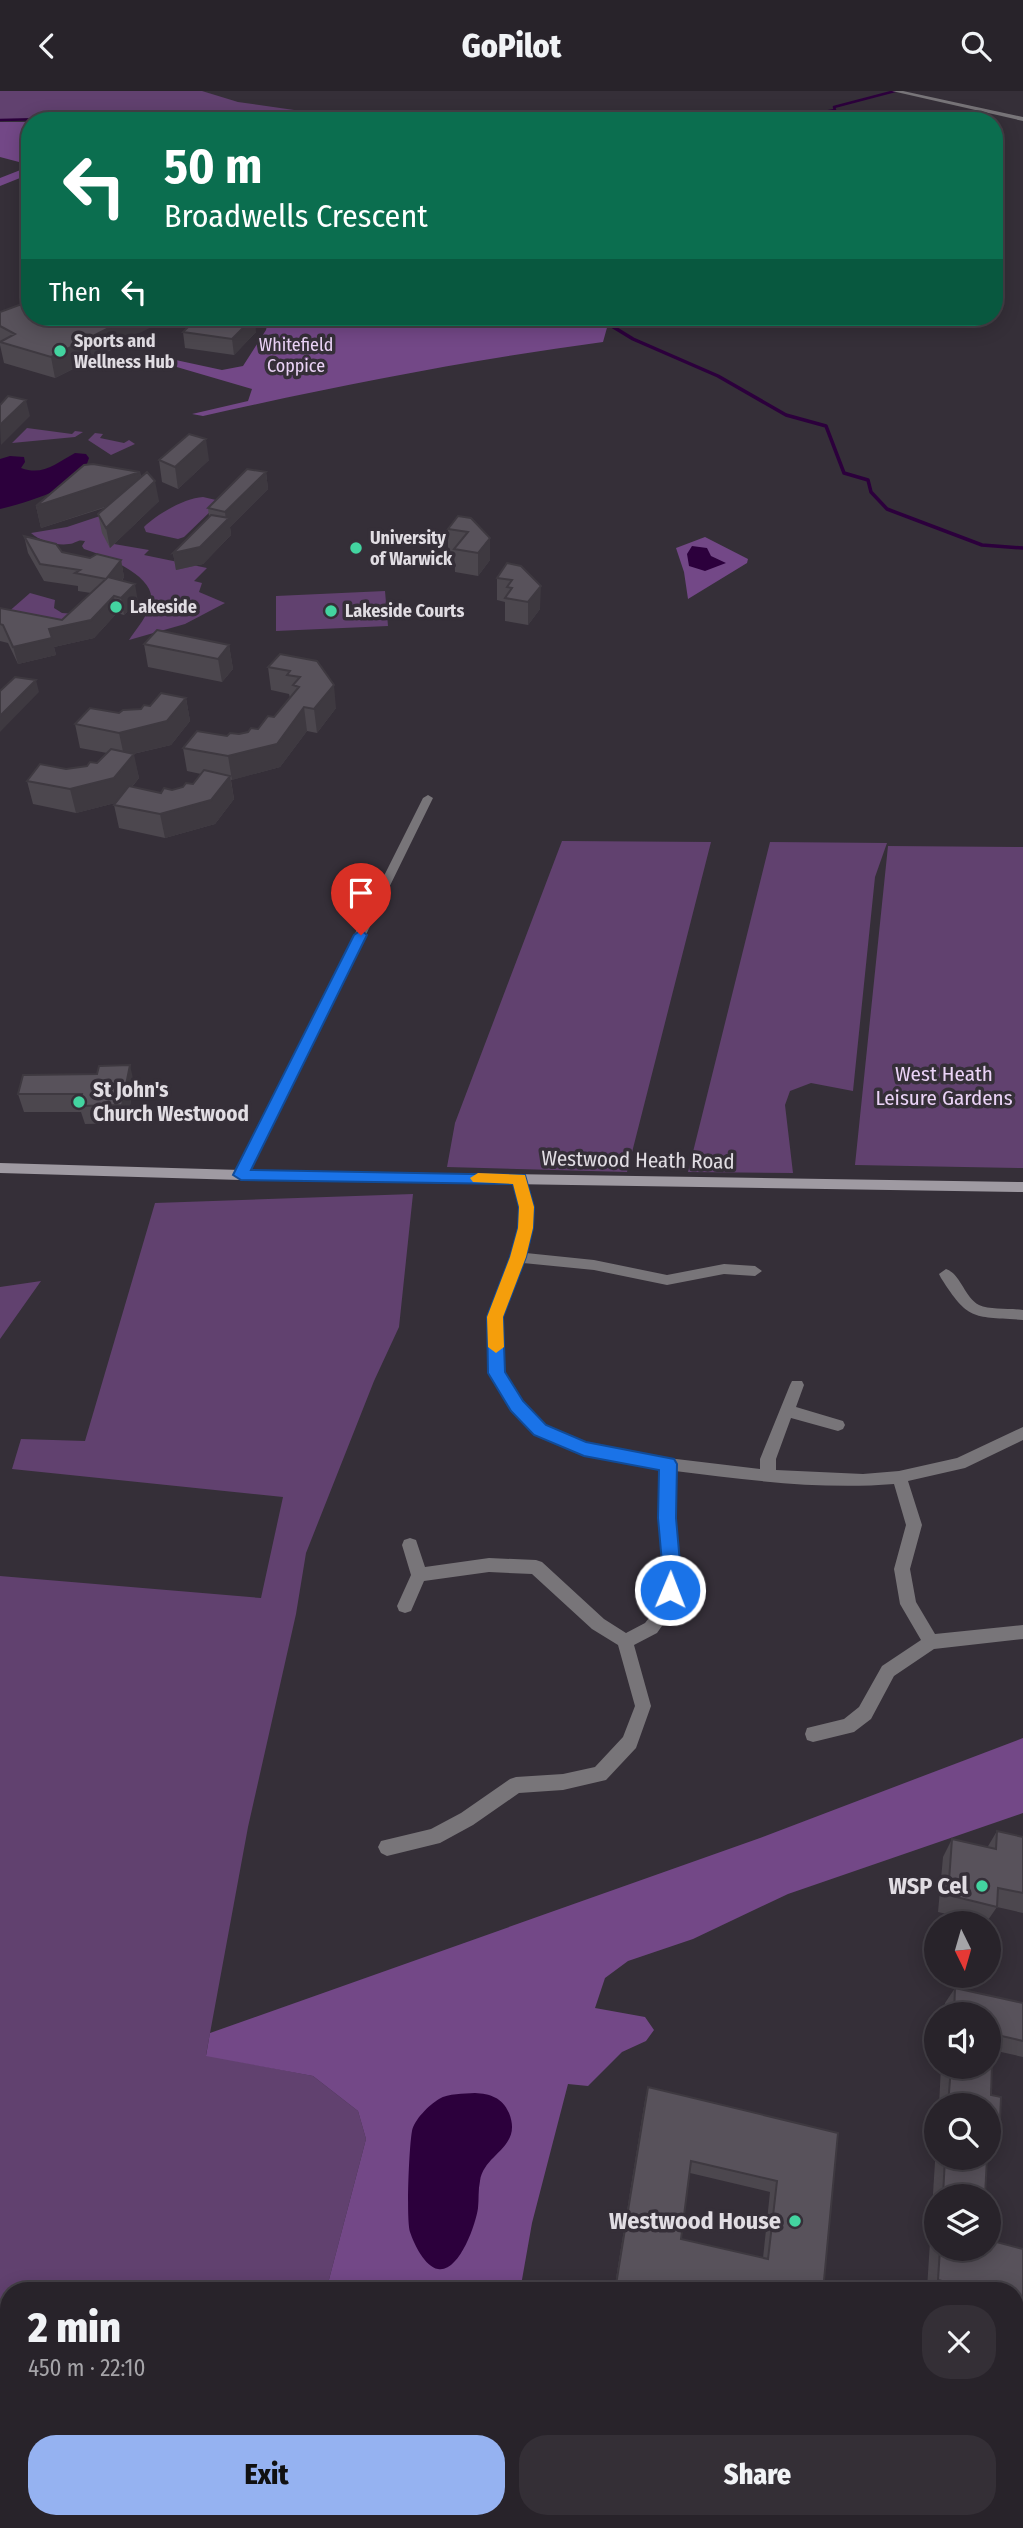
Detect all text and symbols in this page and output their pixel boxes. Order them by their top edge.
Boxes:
icon: back [28,27,66,65]
text: GoPilot [462,27,561,65]
icon: search [957,27,995,65]
text: 50 m [164,137,262,196]
icon: left [49,140,140,231]
text: Broadwells Crescent [164,197,428,235]
icon: left [115,273,153,311]
text: Then [49,277,101,308]
place label: Sports and Wellness Hub [74,330,175,373]
park label: Whitefield Coppice [259,334,333,377]
marker: Sports and Wellness Hub [52,343,68,359]
place label: University of Warwick [370,527,453,570]
marker: University of Warwick [348,540,364,556]
place label: Lakeside [130,596,197,618]
marker: Lakeside [108,599,124,615]
place label: Lakeside Courts [345,600,464,622]
marker: Lakeside Courts [323,603,339,619]
pin [331,863,391,935]
icon: arrive [342,874,380,912]
park label: West Heath Leisure Gardens [875,1061,1013,1111]
place label: St John's Church Westwood [93,1077,249,1127]
marker: St John's Church Westwood [71,1094,87,1110]
street label: Westwood Heath Road [541,1145,735,1175]
position arrow [633,1553,707,1627]
place label: WSP Cel [888,1872,968,1900]
marker: WSP Cel [974,1878,990,1894]
north arrow [924,1911,1001,1988]
map controls [924,1911,1001,2261]
button: sound [924,2002,1001,2079]
button: search [924,2093,1001,2170]
button: layers [924,2184,1001,2261]
place label: Westwood House [609,2207,781,2235]
marker: Westwood House [787,2213,803,2229]
text: 2 min [28,2303,121,2353]
button: close [922,2305,996,2379]
text: 450 m · 22:10 [28,2354,145,2382]
button: Exit [28,2435,505,2515]
button: Share [519,2435,996,2515]

